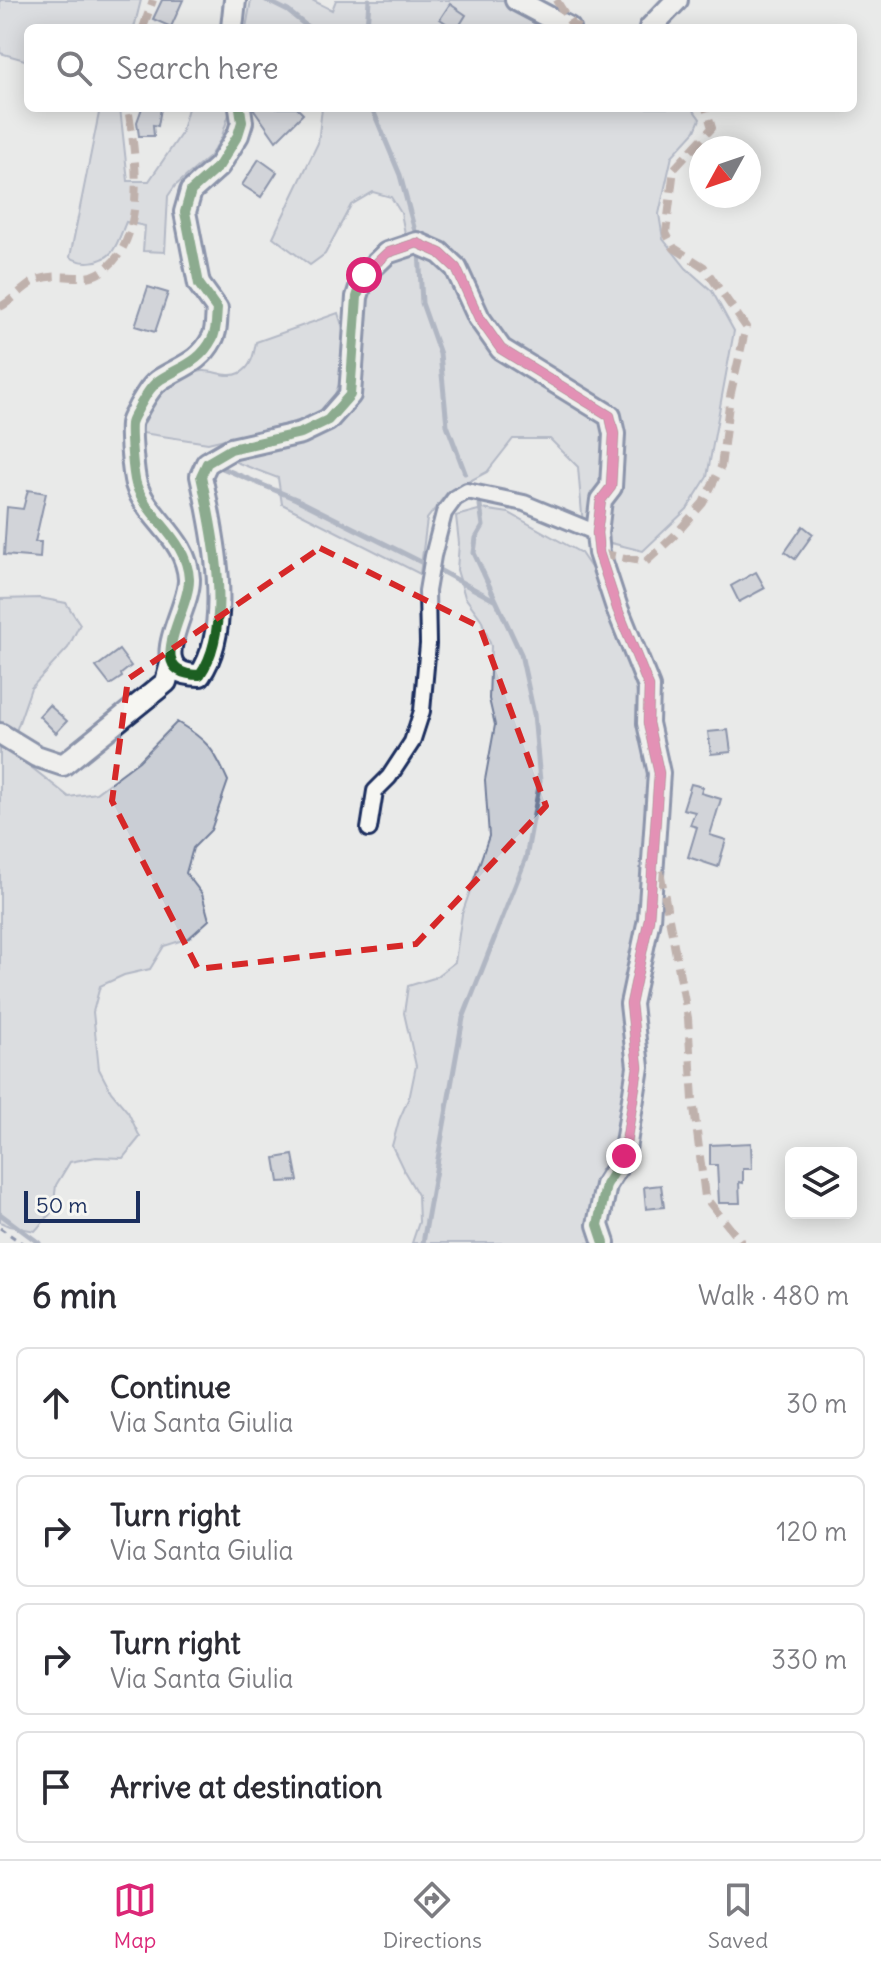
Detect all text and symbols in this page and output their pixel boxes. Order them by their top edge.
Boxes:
search box [24,24,857,112]
icon: search [52,46,96,90]
text: Search here [116,49,279,87]
north arrow [689,136,761,208]
route start [346,257,382,293]
route end [606,1138,642,1174]
map controls [785,1147,857,1219]
button: layers [785,1147,857,1219]
scale bar [24,1187,140,1223]
text: 50 m [36,1191,88,1219]
text: 6 min [32,1274,117,1317]
text: Walk · 480 m [698,1279,849,1312]
text: Continue [110,1368,231,1406]
icon: ahead [34,1381,78,1425]
text: 30 m [786,1387,847,1420]
text: Via Santa Giulia [110,1406,293,1439]
text: Turn right [110,1496,241,1534]
icon: right [34,1509,78,1553]
text: 120 m [776,1515,847,1548]
text: Via Santa Giulia [110,1534,293,1567]
text: Turn right [110,1624,241,1662]
icon: right [34,1637,78,1681]
text: 330 m [771,1643,847,1676]
text: Via Santa Giulia [110,1662,293,1695]
icon: arrive [34,1765,78,1809]
text: Arrive at destination [110,1768,382,1806]
tab: Map [113,1878,157,1954]
tab: Directions [383,1878,482,1954]
tab: Saved [708,1878,768,1954]

